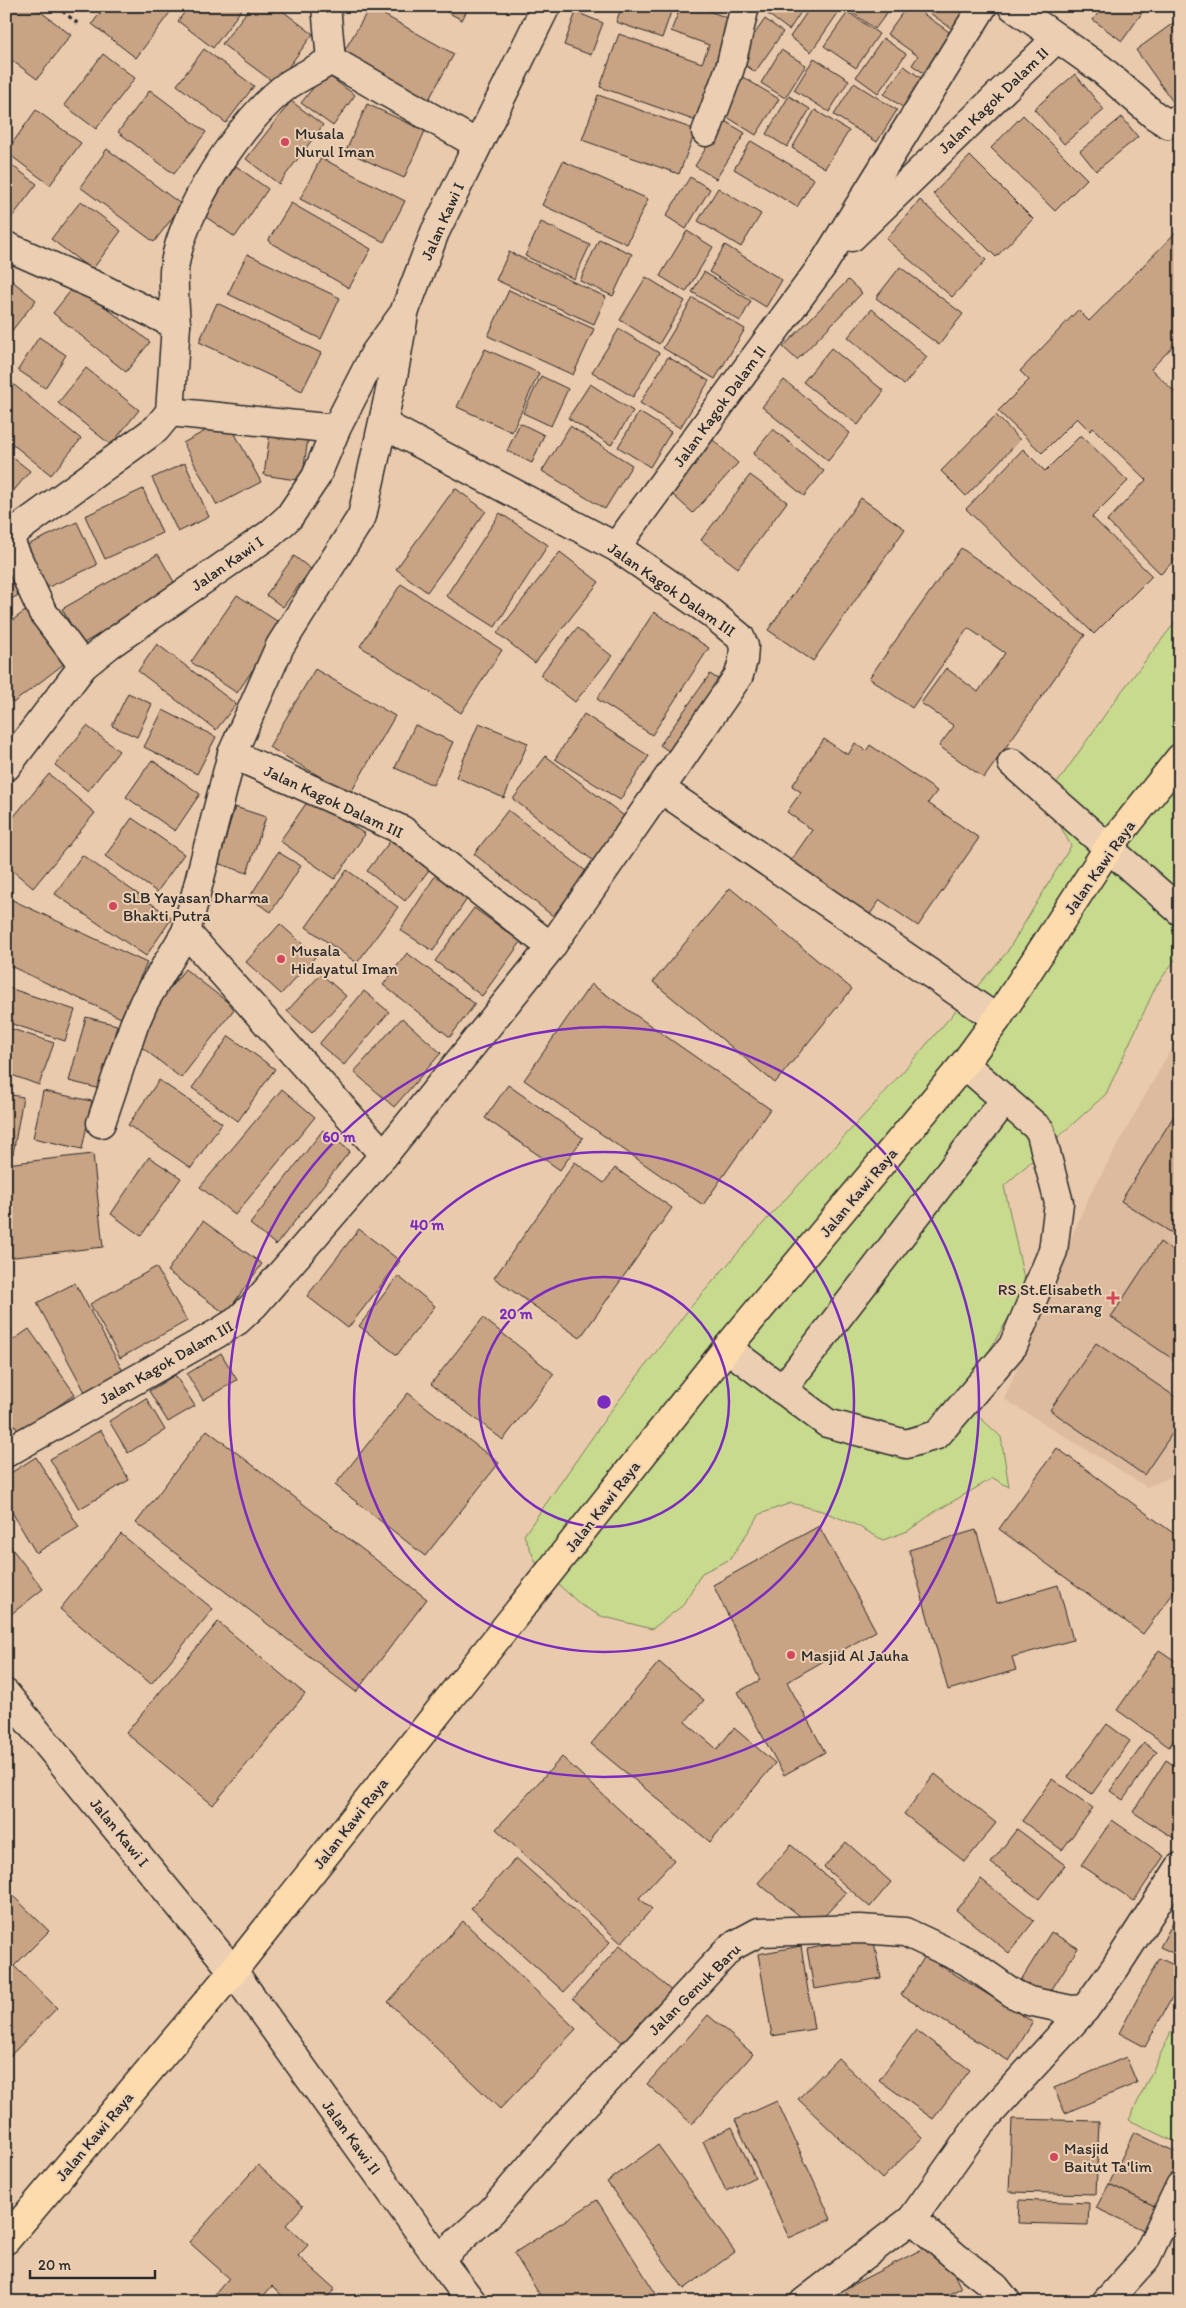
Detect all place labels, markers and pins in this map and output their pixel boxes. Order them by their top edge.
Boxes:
place label: Musala Nurul Iman [295,124,375,161]
marker: Musala Nurul Iman [279,136,291,148]
place label: SLB Yayasan Dharma Bhakti Putra [123,888,269,925]
marker: SLB Yayasan Dharma Bhakti Putra [107,900,119,912]
place label: Musala Hidayatul Iman [291,941,397,978]
marker: Musala Hidayatul Iman [275,953,287,965]
place label: RS St.Elisabeth Semarang [998,1280,1103,1317]
marker: RS St.Elisabeth Semarang [1106,1291,1120,1305]
centre of rings [595,1393,613,1411]
place label: Masjid Al Jauha [801,1646,909,1665]
marker: Masjid Al Jauha [785,1649,797,1661]
place label: Masjid Baitut Ta'lim [1064,2139,1153,2176]
marker: Masjid Baitut Ta'lim [1048,2151,1060,2163]

